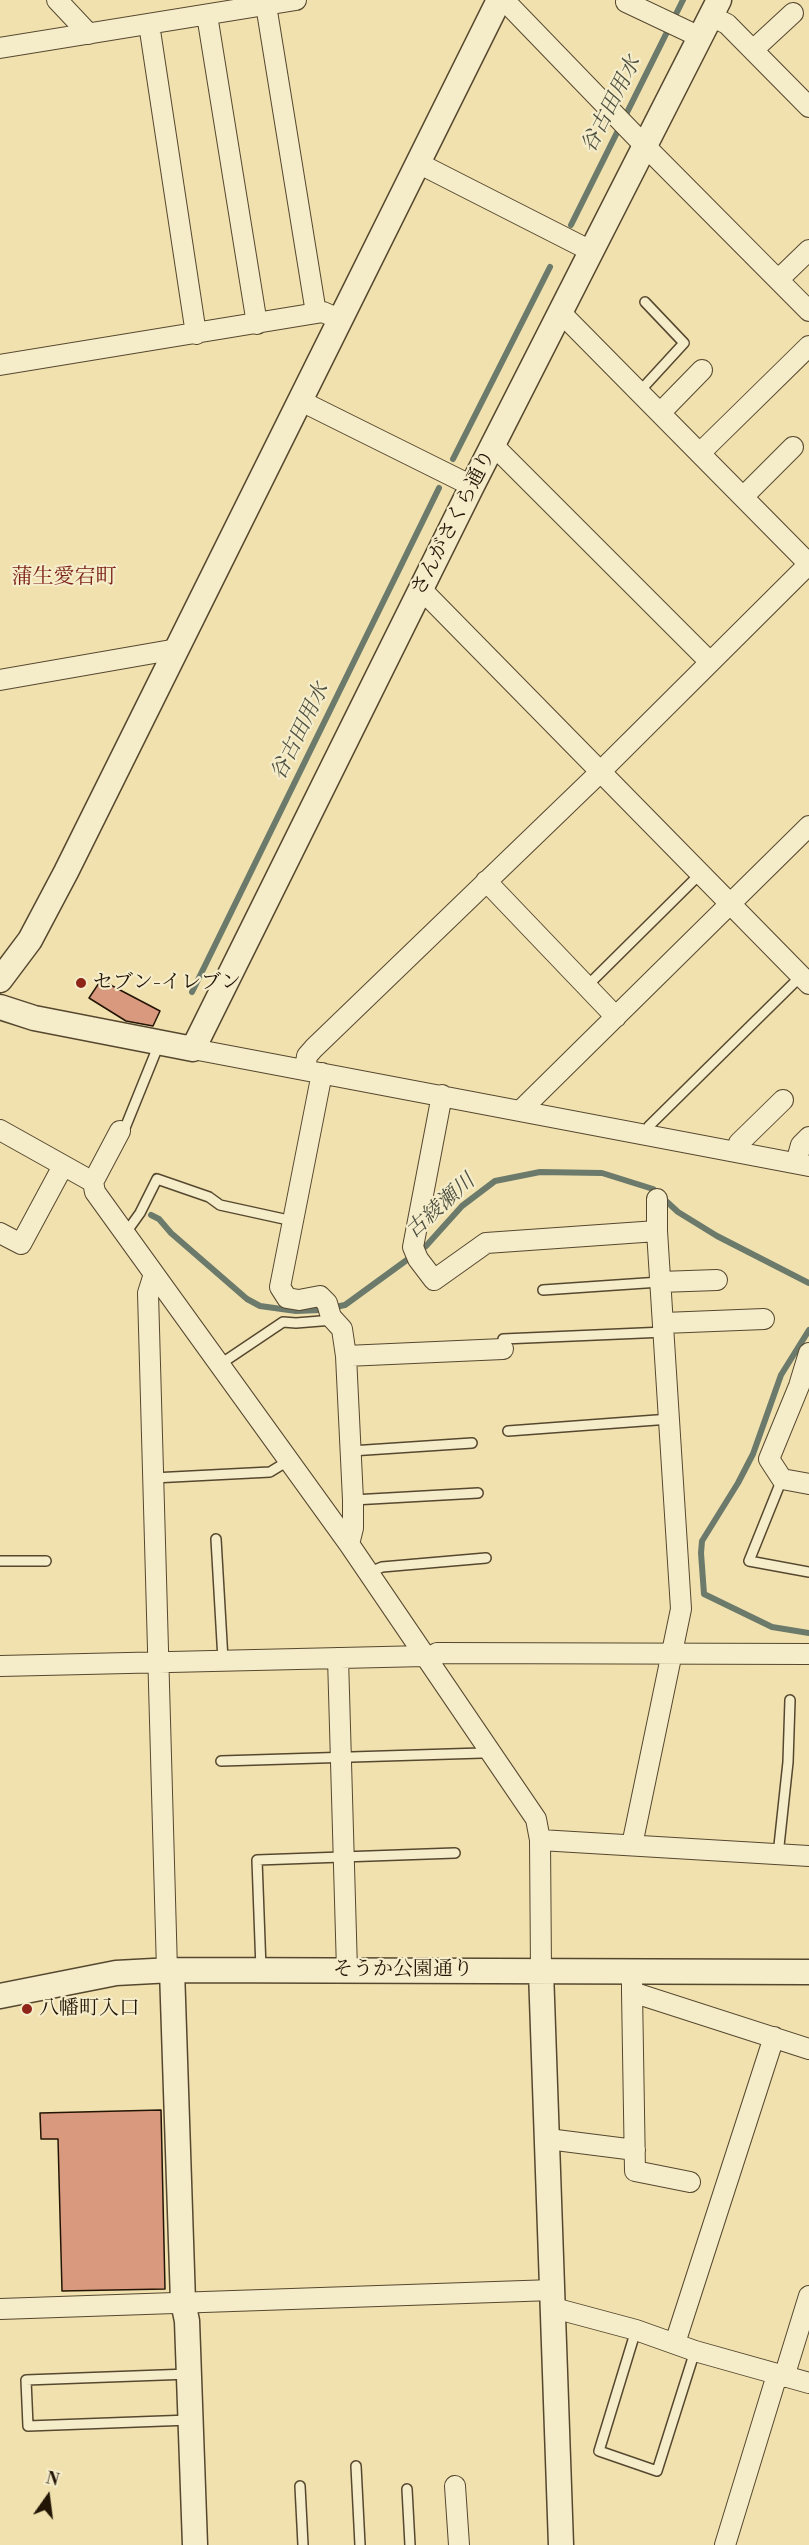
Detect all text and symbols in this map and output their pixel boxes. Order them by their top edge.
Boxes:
water label: 谷古田用水 [577,53,647,157]
street label: さんがさくら通り [407,446,501,600]
district label: 蒲生愛宕町 [12,565,116,591]
water label: 谷古田用水 [267,679,335,785]
place label: セブン-イレブン [93,971,241,995]
marker: セブン-イレブン [74,976,88,990]
water label: 古綾瀬川 [401,1170,481,1244]
street label: そうか公園通り [333,1958,473,1982]
place label: 八幡町入口 [39,1997,139,2021]
marker: 八幡町入口 [20,2002,34,2016]
north arrow [18,2467,78,2527]
text: N [44,2468,61,2491]

